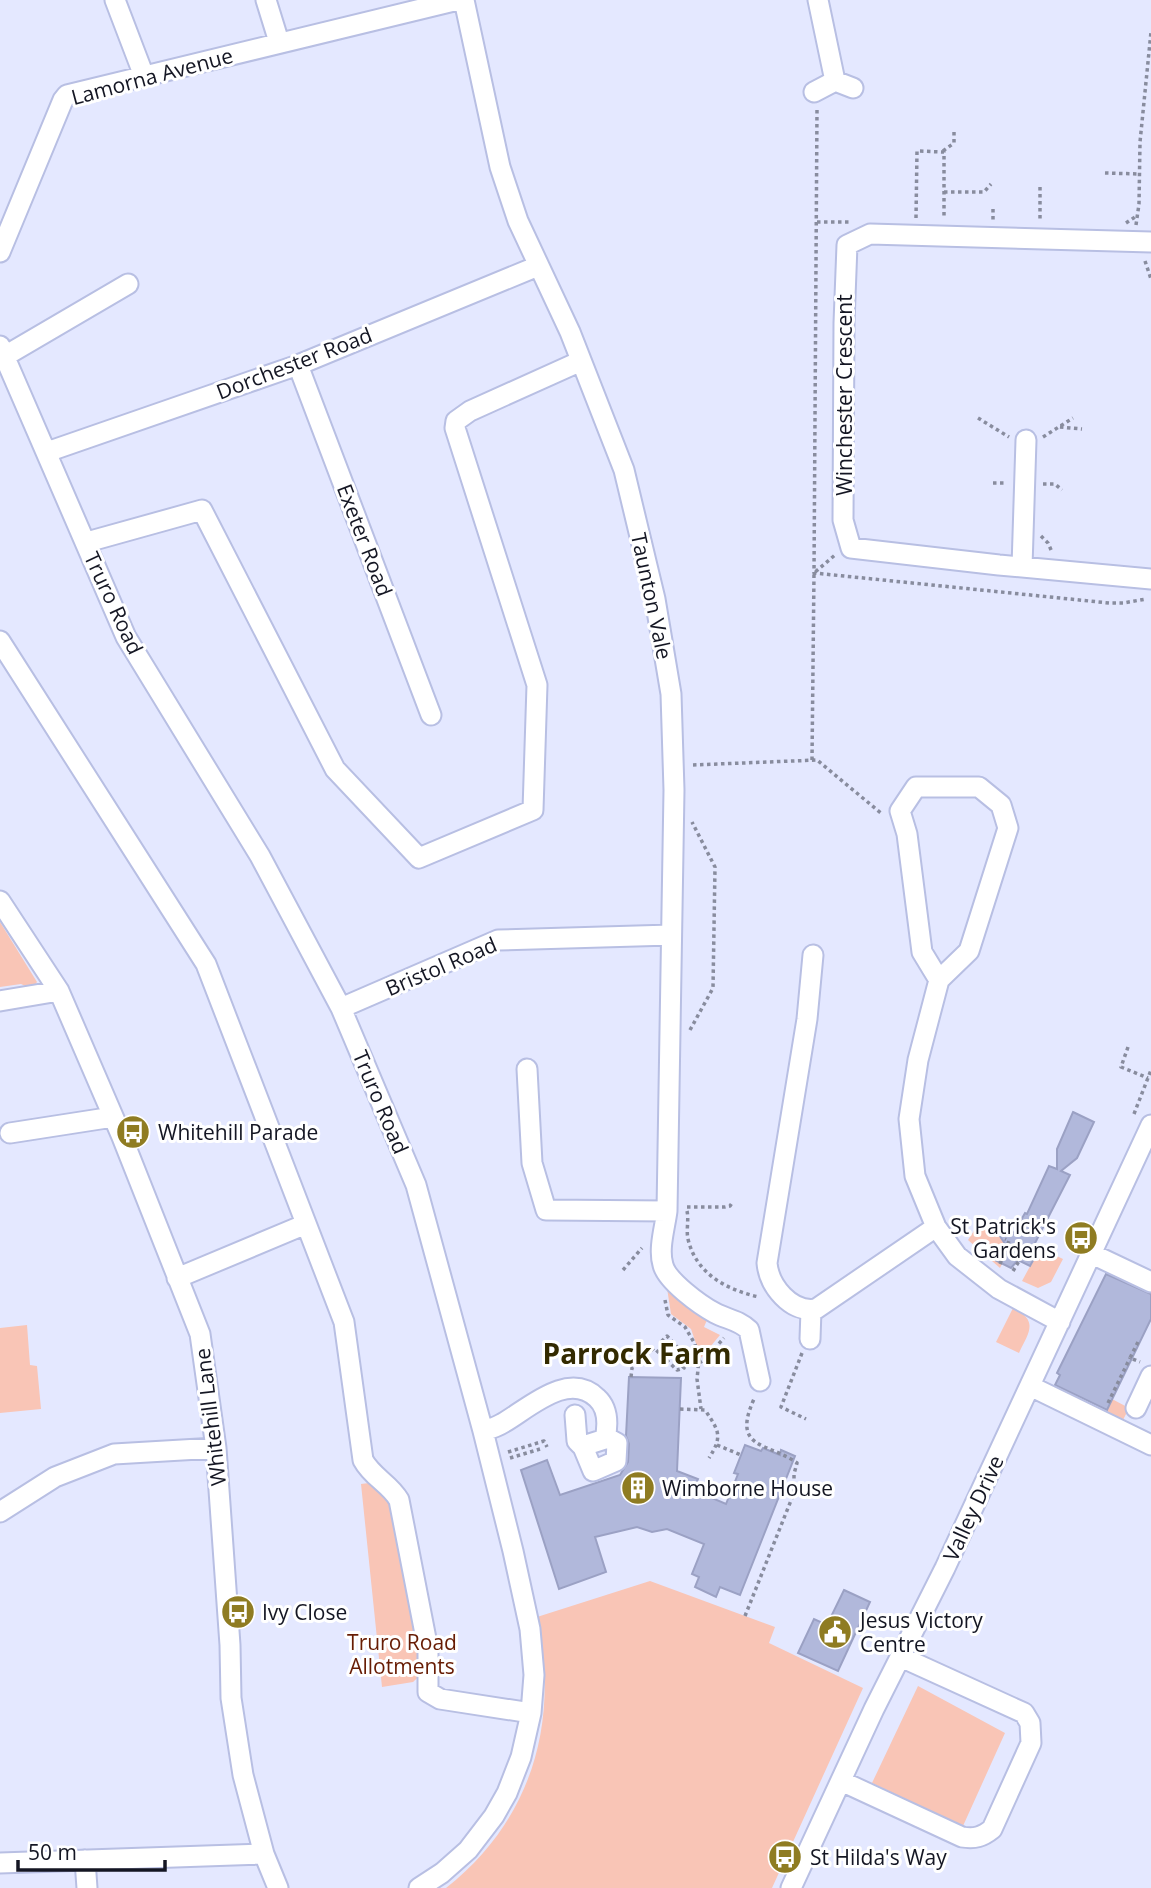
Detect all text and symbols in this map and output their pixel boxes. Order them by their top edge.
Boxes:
street label: Lamorna Avenue [68,41,236,111]
street label: Winchester Crescent [830,294,858,496]
street label: Dorchester Road [212,320,376,406]
street label: Exeter Road [331,480,399,600]
street label: Taunton Vale [625,530,679,662]
street label: Truro Road [78,547,150,659]
street label: Bristol Road [381,930,501,1002]
street label: Truro Road [347,1046,415,1158]
bus stop icon: Whitehill Parade [114,1113,152,1151]
place label: Whitehill Parade [158,1118,318,1146]
place label: St Patrick's Gardens [950,1212,1056,1264]
bus stop icon: St Patrick's Gardens [1062,1219,1100,1257]
district label: Parrock Farm [543,1334,731,1372]
street label: Whitehill Lane [188,1347,232,1487]
street label: Valley Drive [936,1450,1010,1566]
building icon: Wimborne House [619,1469,657,1507]
place label: Wimborne House [662,1474,833,1502]
bus stop icon: Ivy Close [219,1593,257,1631]
place label: Ivy Close [262,1598,347,1626]
place label: Jesus Victory Centre [858,1606,983,1658]
public building icon: Jesus Victory Centre [816,1613,854,1651]
park label: Truro Road Allotments [347,1628,457,1680]
scale bar [18,1828,164,1872]
text: 50 m [28,1838,77,1866]
bus stop icon: St Hilda's Way [766,1838,804,1876]
place label: St Hilda's Way [810,1843,947,1871]

